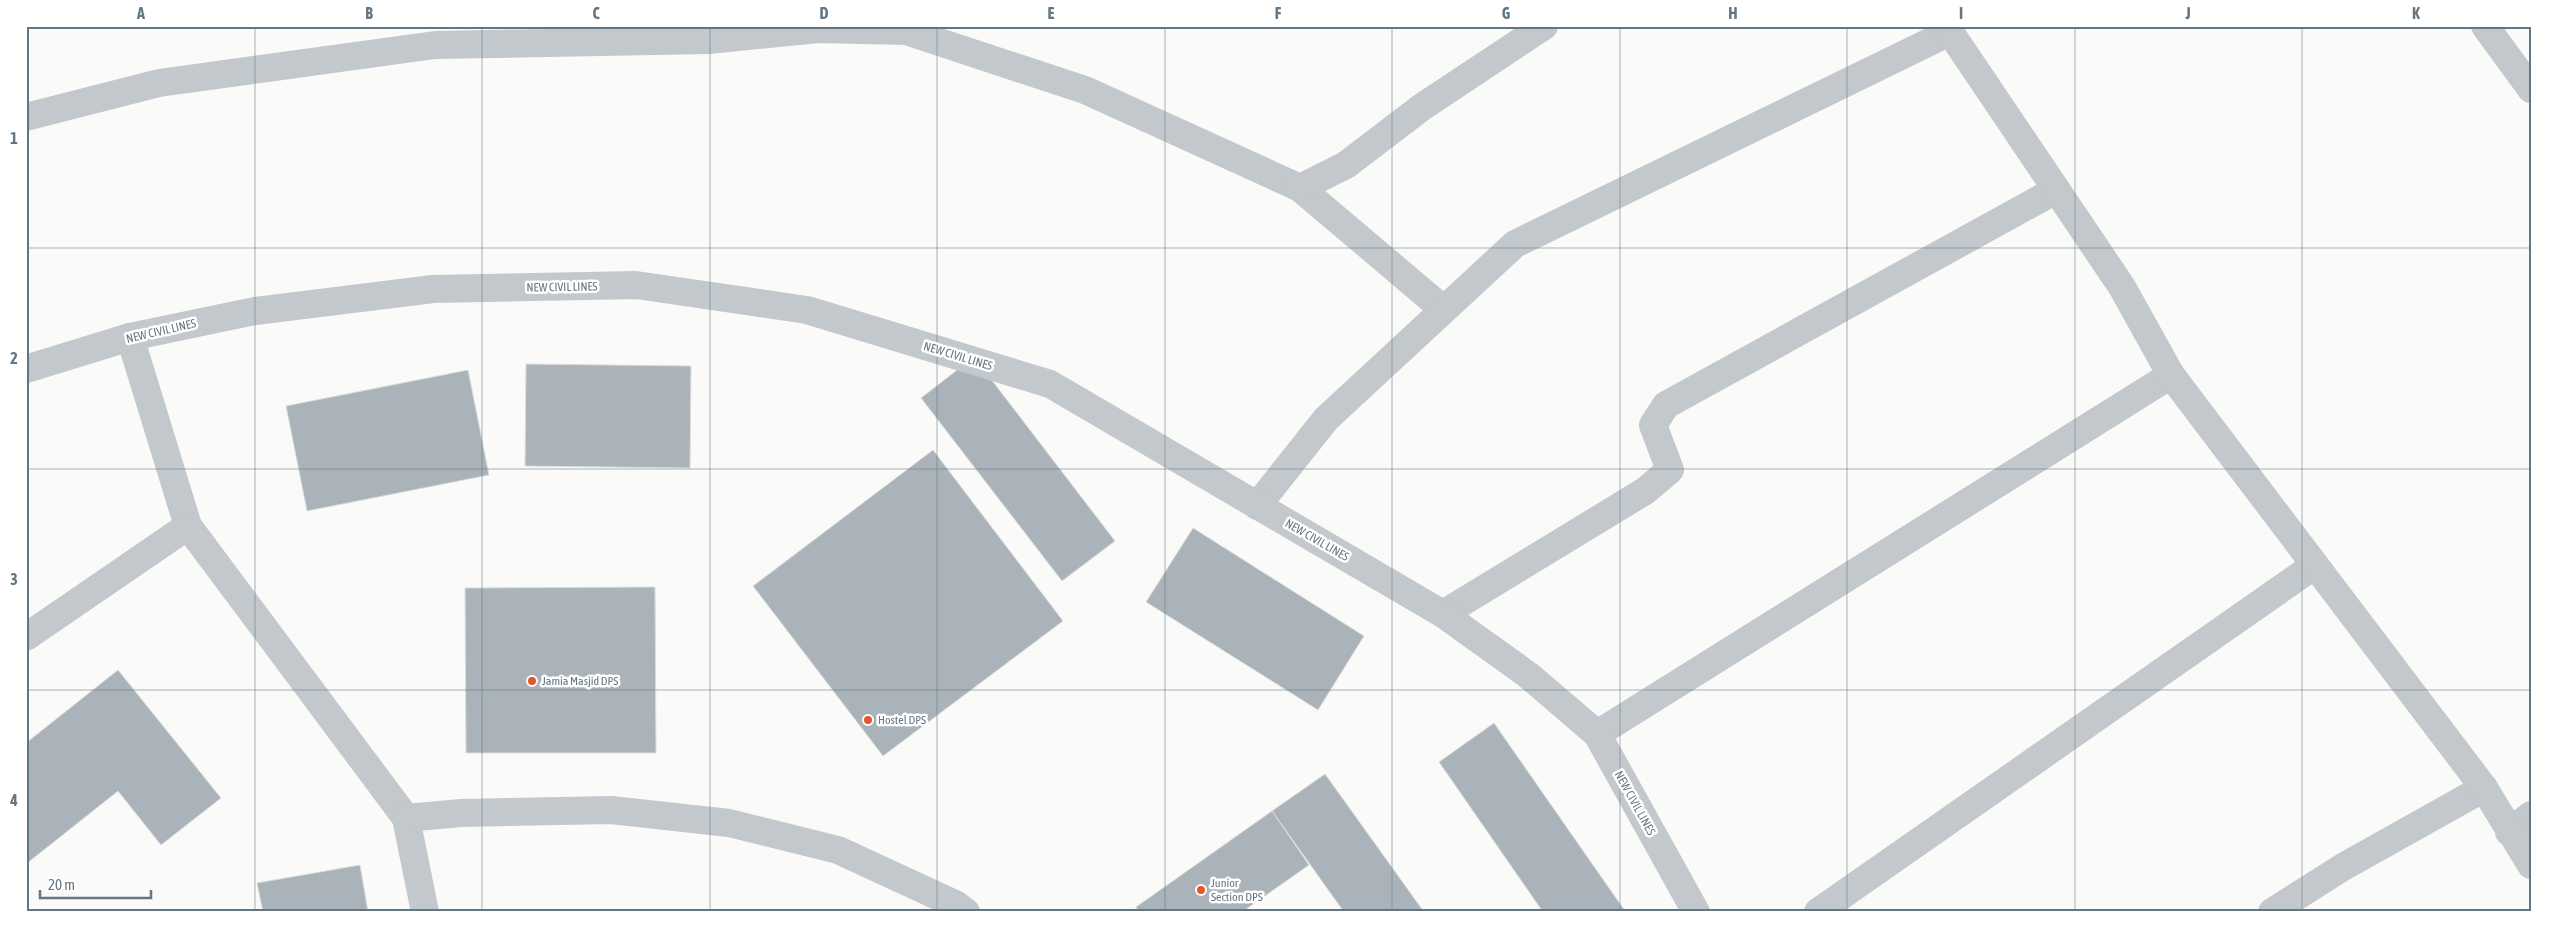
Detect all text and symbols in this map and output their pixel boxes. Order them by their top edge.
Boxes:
text: A [136,4,145,22]
text: B [365,4,373,22]
text: C [592,4,600,22]
text: D [820,4,829,22]
text: E [1048,4,1055,22]
text: F [1275,4,1282,22]
text: G [1502,4,1511,22]
text: H [1728,4,1738,22]
text: I [1959,4,1963,22]
text: J [2184,4,2191,22]
text: K [2412,4,2420,22]
text: 1 [10,129,18,147]
street label: NEW CIVIL LINES [526,279,598,295]
street label: NEW CIVIL LINES [125,316,197,346]
street label: NEW CIVIL LINES [922,339,994,373]
text: 2 [10,349,18,367]
street label: NEW CIVIL LINES [1283,516,1351,564]
text: 3 [10,570,18,588]
place label: Jamia Masjid DPS [542,674,618,688]
marker: Jamia Masjid DPS [526,675,538,687]
place label: Hostel DPS [878,713,926,727]
marker: Hostel DPS [862,714,874,726]
street label: NEW CIVIL LINES [1612,768,1658,838]
text: 4 [9,791,18,809]
scale bar [40,868,151,900]
text: 20 m [48,876,75,893]
place label: Junior Section DPS [1211,876,1263,904]
marker: Junior Section DPS [1195,884,1207,896]

